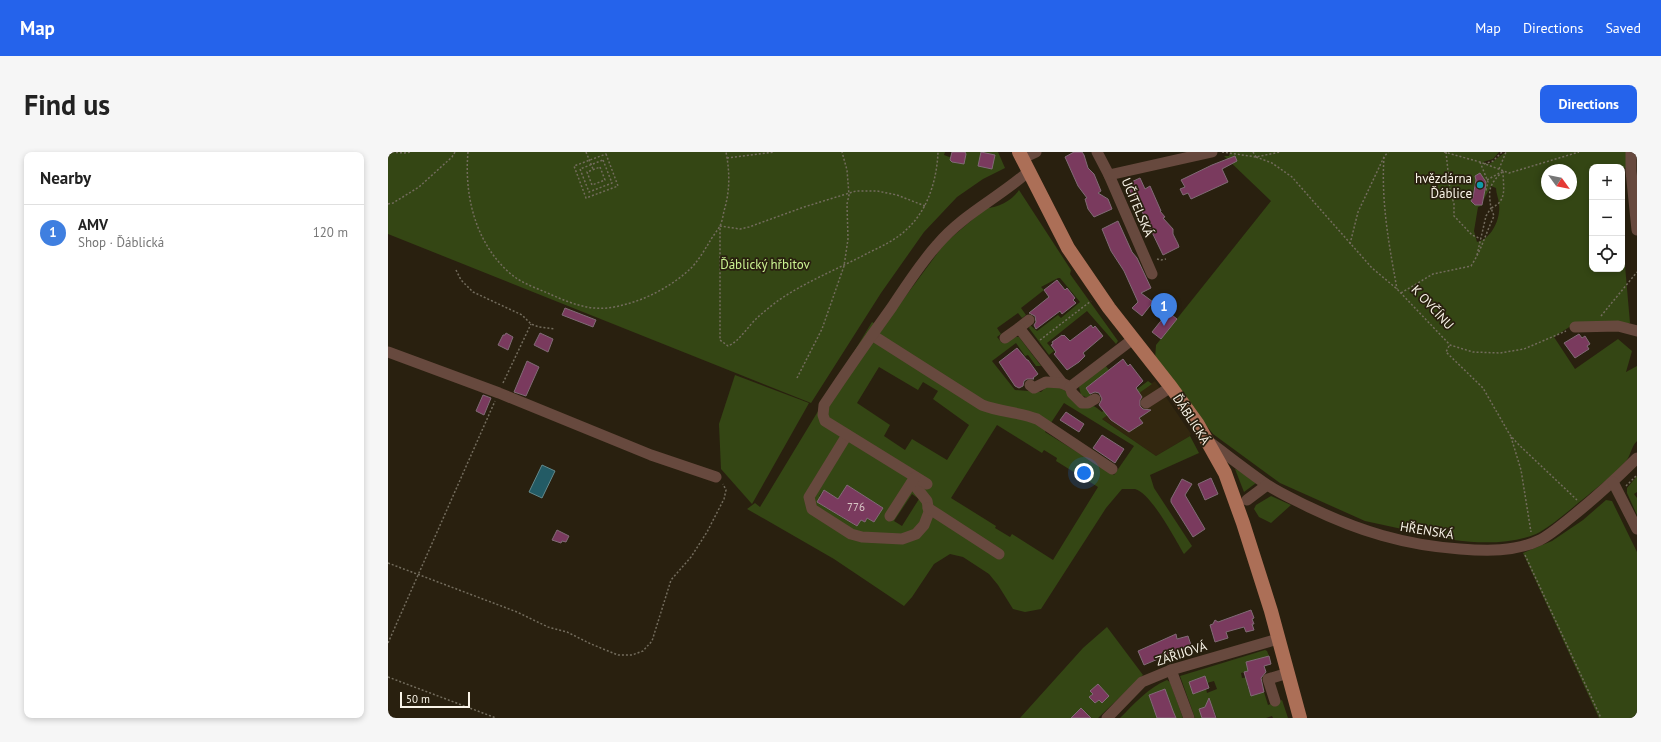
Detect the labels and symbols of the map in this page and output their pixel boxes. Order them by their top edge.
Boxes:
north arrow [1541,164,1577,200]
place label: hvězdárna Ďáblice [1415,170,1472,202]
street label: UČITELSKÁ [1117,175,1158,240]
marker: hvězdárna Ďáblice [1475,180,1485,190]
park label: Ďáblický hřbitov [720,256,811,273]
street label: K OVČÍNU [1408,281,1458,333]
pin: 1 [1151,293,1177,326]
street label: ĎÁBLICKÁ [1169,391,1214,448]
your location [1074,463,1094,483]
house number: 776 [847,500,865,514]
street label: HŘENSKÁ [1399,518,1455,543]
street label: ZÁŘIJOVÁ [1153,637,1209,670]
scale bar [400,690,470,709]

